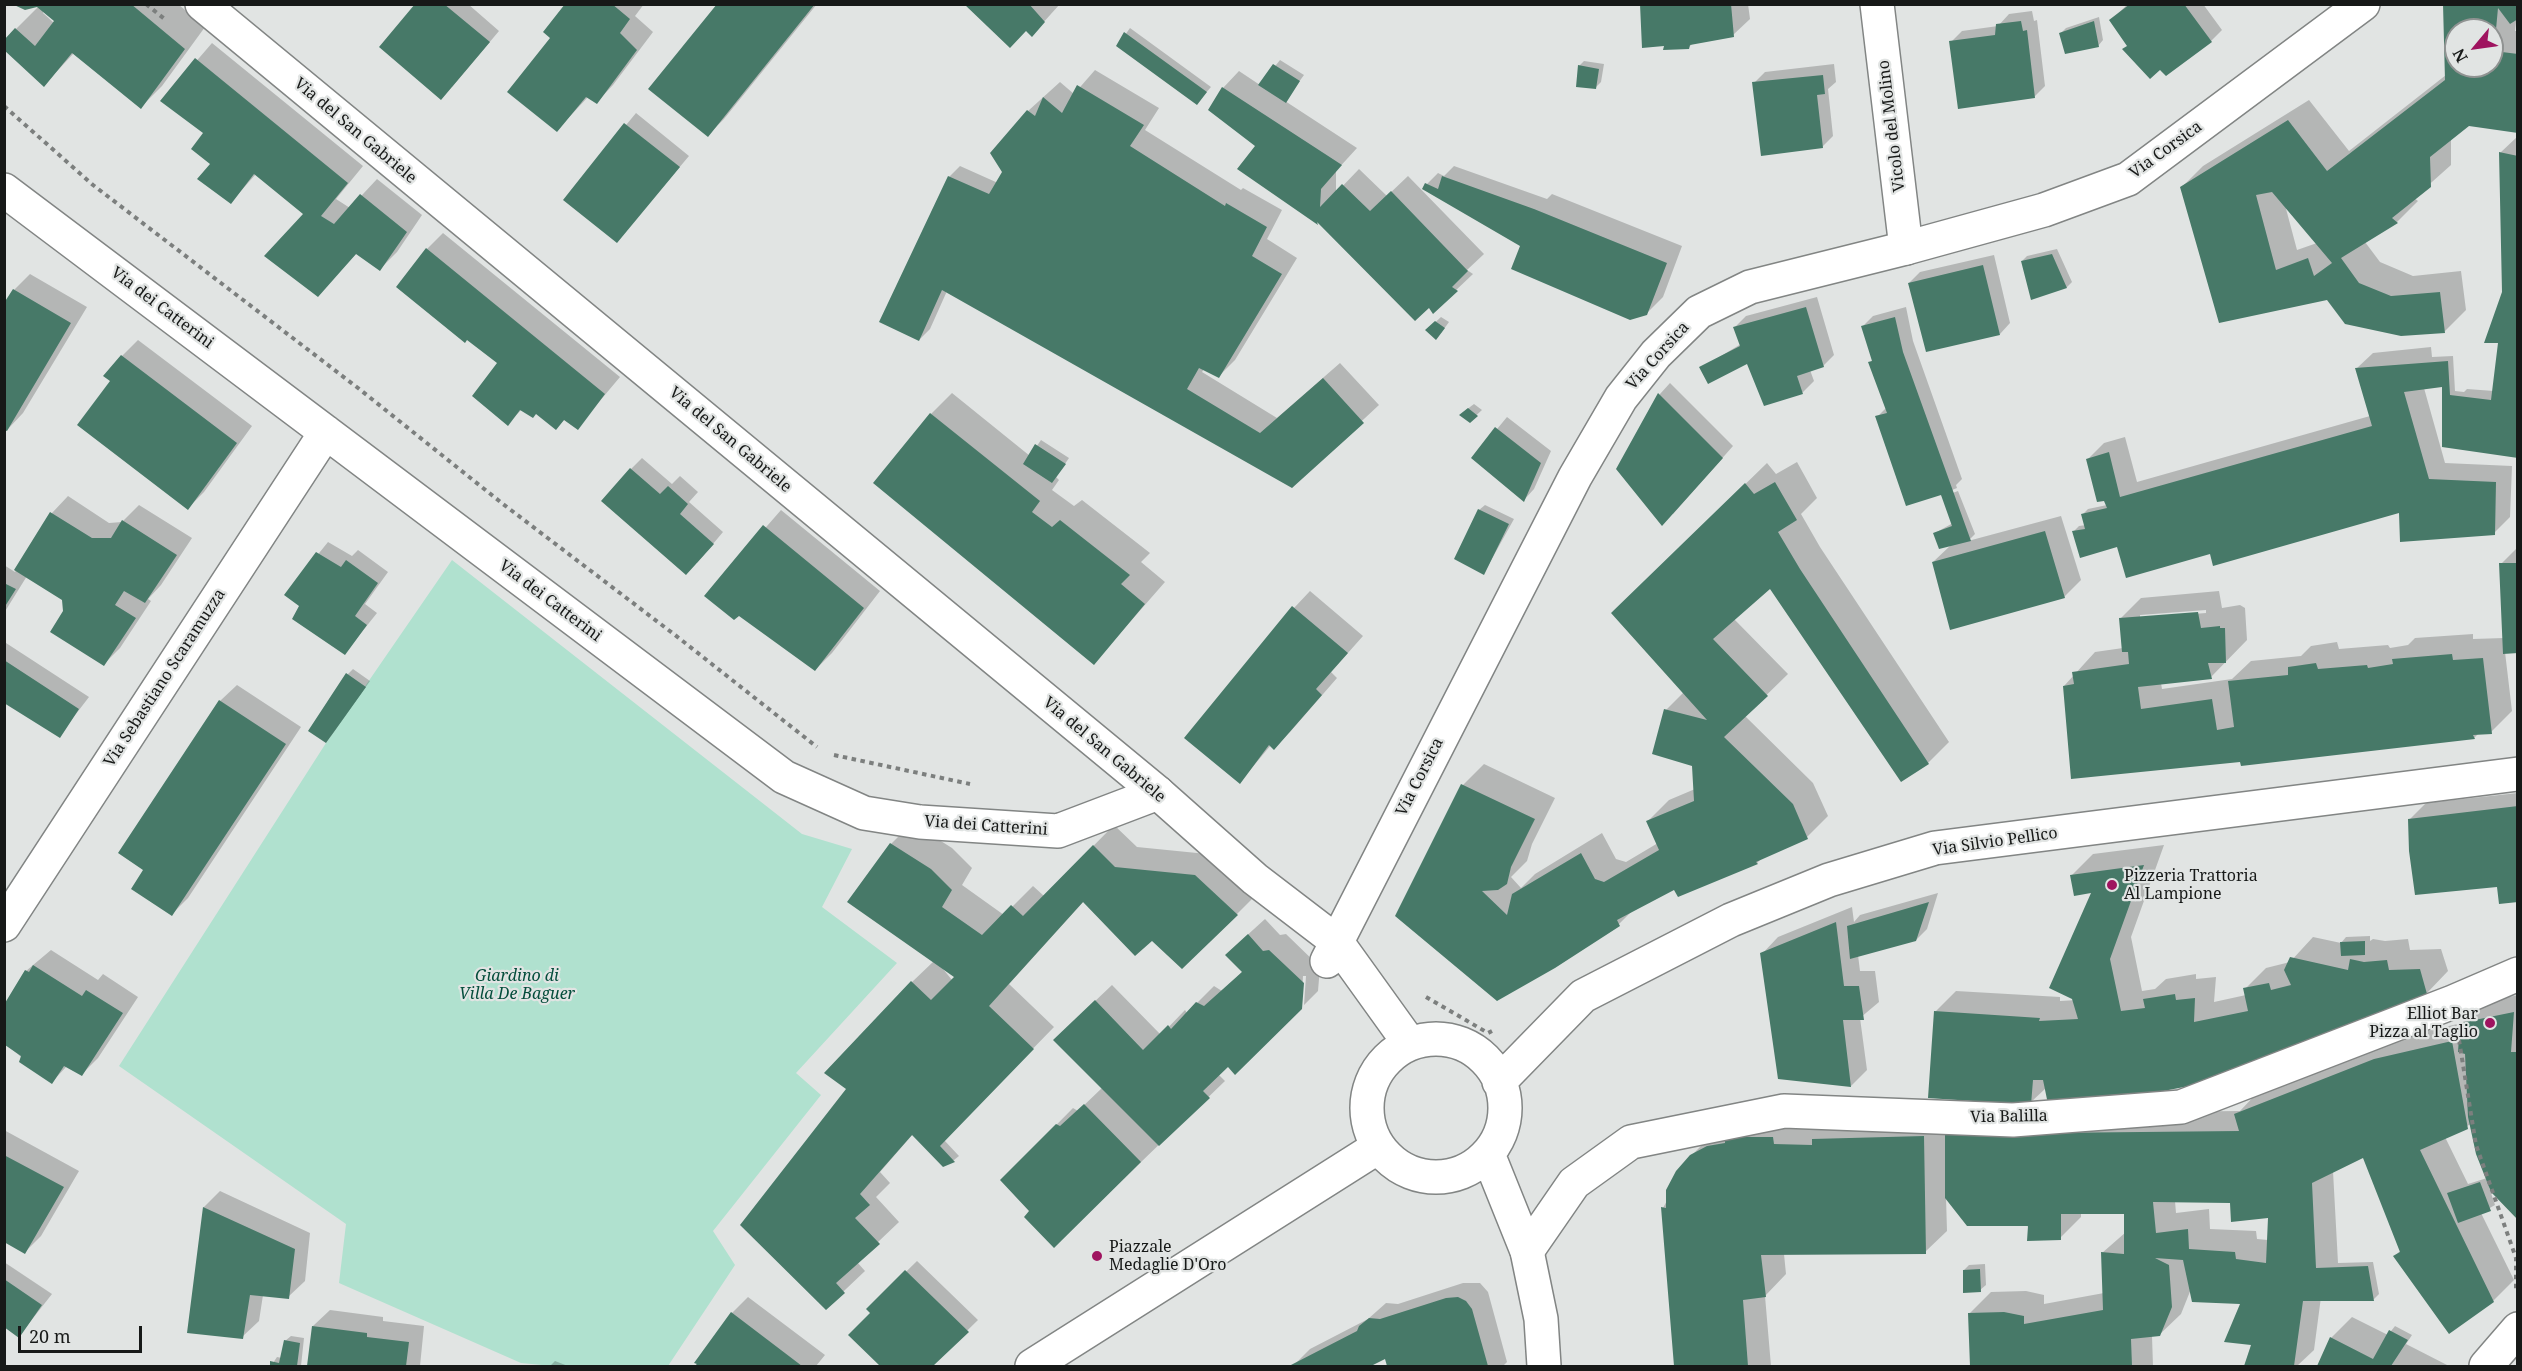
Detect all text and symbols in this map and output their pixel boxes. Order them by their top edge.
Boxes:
north arrow [2444,18,2504,78]
text: N [2447,45,2473,67]
street label: Vicolo del Molino [1874,59,1910,193]
street label: Via del San Gabriele [290,74,420,188]
street label: Via Corsica [2126,117,2206,183]
street label: Via dei Catterini [107,263,217,353]
street label: Via Corsica [1622,318,1694,394]
street label: Via del San Gabriele [665,383,795,497]
street label: Via dei Catterini [495,556,605,646]
street label: Via Sebastiano Scaramuzza [100,585,230,771]
street label: Via del San Gabriele [1039,693,1169,807]
street label: Via Corsica [1392,735,1448,819]
street label: Via dei Catterini [924,812,1048,840]
street label: Via Silvio Pellico [1931,824,2059,860]
place label: Pizzeria Trattoria Al Lampione [2124,866,2258,904]
marker: Pizzeria Trattoria Al Lampione [2105,878,2119,892]
park label: Giardino di Villa De Baguer [459,966,575,1004]
place label: Elliot Bar Pizza al Taglio [2369,1004,2478,1042]
marker: Elliot Bar Pizza al Taglio [2483,1016,2497,1030]
street label: Via Balilla [1970,1107,2048,1127]
place label: Piazzale Medaglie D'Oro [1109,1237,1227,1275]
marker: Piazzale Medaglie D'Oro [1090,1249,1104,1263]
scale bar [21,1314,146,1352]
text: 20 m [29,1324,71,1348]

